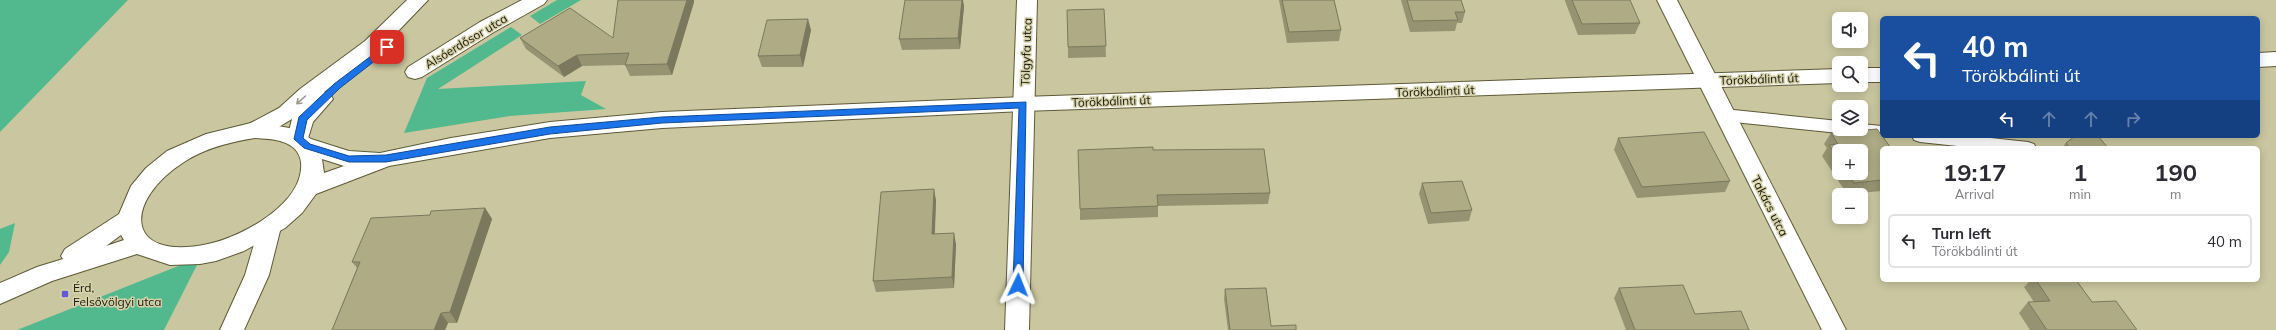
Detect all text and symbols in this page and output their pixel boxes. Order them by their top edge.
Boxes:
street label: Alsóerdősor utca [422,10,510,72]
map controls [1832,12,1868,224]
button: sound [1832,12,1868,48]
street label: Tölgyfa utca [1017,18,1035,86]
text: 40 m [1962,29,2028,64]
pin [370,30,404,64]
icon: left [1896,32,1948,84]
icon: arrive [376,36,398,58]
button: search [1832,56,1868,92]
text: Törökbálinti út [1962,64,2080,87]
street label: Törökbálinti út [1719,70,1799,88]
street label: Törökbálinti út [1395,82,1475,100]
street label: Törökbálinti út [1071,92,1151,110]
one-way arrow [296,95,306,104]
button: layers [1832,100,1868,136]
icon: left [1996,108,2018,130]
icon: ahead [2038,108,2060,130]
icon: ahead [2080,108,2102,130]
icon: right [2122,108,2144,130]
button: + [1832,144,1868,180]
text: 19:17 [1943,157,2006,187]
text: 1 [2073,157,2087,187]
text: 190 [2154,157,2197,187]
street label: Takács utca [1748,173,1792,239]
text: Arrival [1955,186,1994,202]
text: min [2069,186,2091,202]
text: m [2170,186,2181,202]
button: − [1832,188,1868,224]
text: Turn left [1932,224,1991,243]
icon: left [1898,230,1920,252]
text: 40 m [2207,232,2242,251]
text: Törökbálinti út [1932,243,2018,259]
position arrow [997,264,1039,306]
place label: Érd, Felsővölgyi utca [73,280,161,309]
marker: Érd, Felsővölgyi utca [60,289,70,299]

